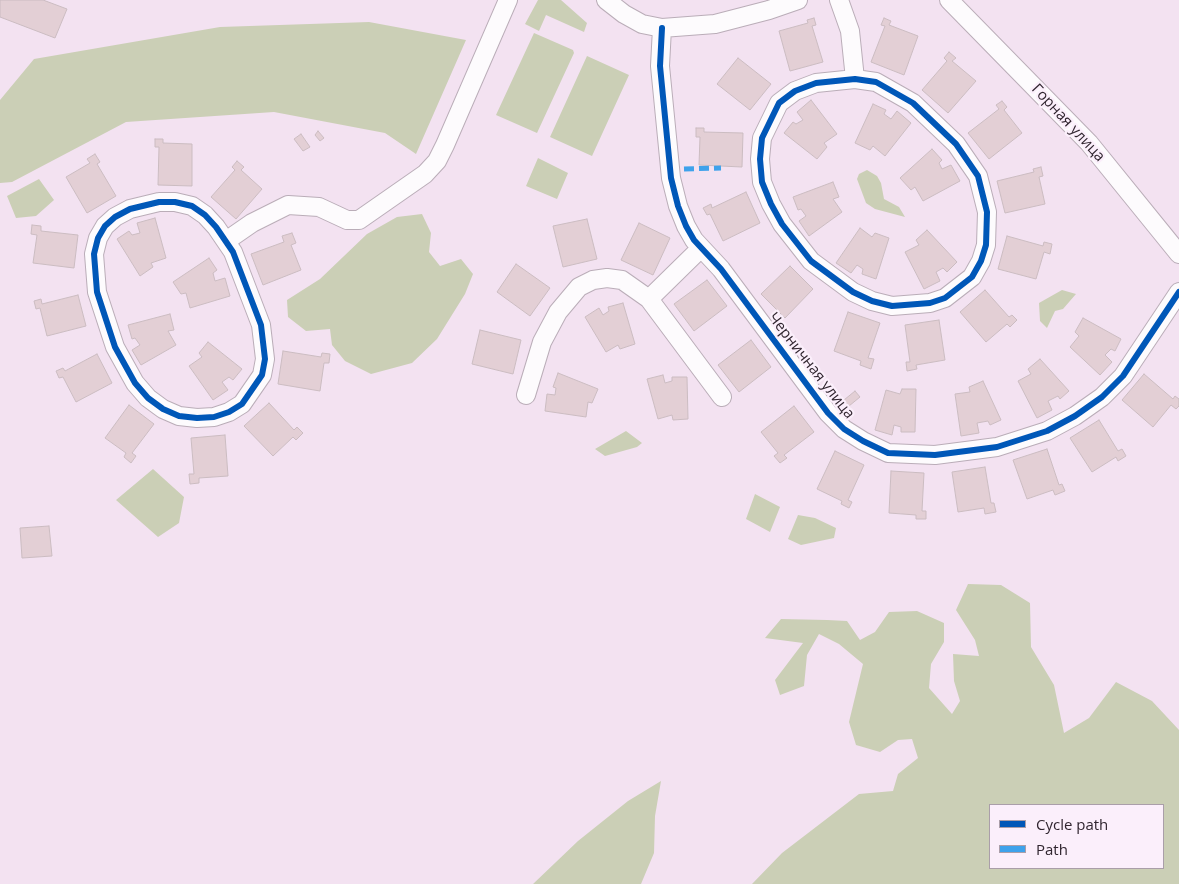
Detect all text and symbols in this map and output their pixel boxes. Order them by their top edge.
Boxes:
street label: Горная улица [1028,81,1108,165]
street label: Черничная улица [764,309,858,423]
legend [989,804,1164,869]
text: Cycle path [1036,814,1108,834]
text: Path [1036,839,1068,859]

